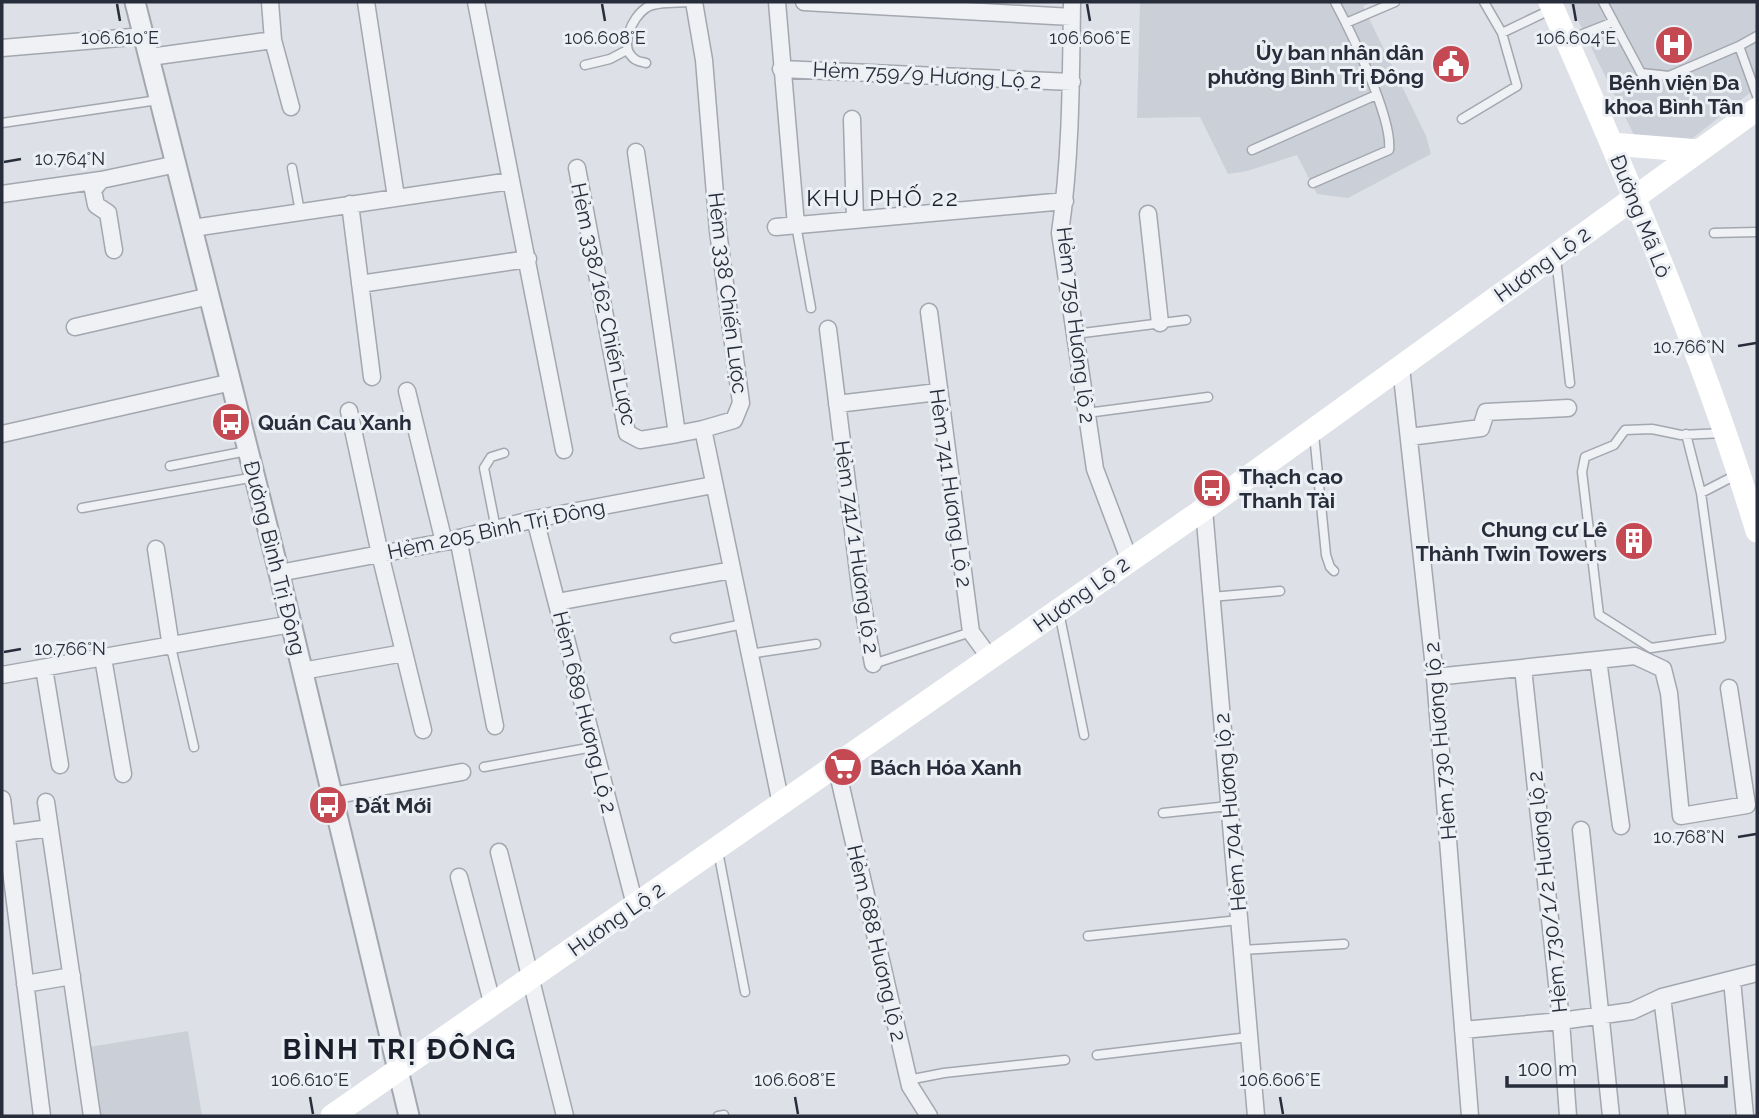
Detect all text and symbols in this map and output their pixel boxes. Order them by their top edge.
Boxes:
hospital icon: Bệnh viện Đa khoa Bình Tân [1653,24,1695,66]
text: 106.610°E [81,27,159,48]
text: 106.608°E [564,27,646,48]
text: 106.606°E [1049,27,1131,48]
text: 106.604°E [1536,27,1616,48]
place label: Ủy ban nhân dân phường Bình Trị Đông [1207,39,1424,89]
public building icon: Ủy ban nhân dân phường Bình Trị Đông [1430,43,1472,85]
street label: Hẻm 759/9 Hương Lộ 2 [812,57,1042,93]
place label: Bệnh viện Đa khoa Bình Tân [1604,70,1744,119]
text: 10.764°N [35,148,105,169]
street label: Đường Mã Lò [1605,151,1677,281]
street label: Hẻm 338/162 Chiến Lược [566,180,642,428]
district label: KHU PHỐ 22 [806,184,960,211]
street label: Hẻm 338 Chiến Lược [703,191,753,395]
street label: Hương Lộ 2 [1489,221,1595,307]
street label: Hẻm 759 Hương lộ 2 [1052,225,1100,425]
text: 10.766°N [1653,336,1725,357]
street label: Hẻm 741 Hương Lộ 2 [925,387,977,589]
bus stop icon: Quán Cau Xanh [210,401,252,443]
place label: Quán Cau Xanh [258,410,412,435]
street label: Hẻm 741/1 Hương lộ 2 [830,439,884,655]
street label: Đường Bình Trị Đông [239,458,311,658]
place label: Thạch cao Thanh Tài [1239,464,1343,513]
bus stop icon: Thạch cao Thanh Tài [1191,467,1233,509]
street label: Hẻm 205 Bình Trị Đông [385,494,607,564]
place label: Chung cư Lê Thành Twin Towers [1416,517,1607,566]
building icon: Chung cư Lê Thành Twin Towers [1613,520,1655,562]
street label: Hương Lộ 2 [1028,551,1134,637]
street label: Hẻm 689 Hương Lộ 2 [548,608,622,816]
text: 10.766°N [34,638,106,659]
street label: Hẻm 730 Hương lộ 2 [1419,641,1461,841]
street label: Hẻm 704 Hương lộ 2 [1209,712,1251,912]
supermarket icon: Bách Hóa Xanh [822,746,864,788]
place label: Bách Hóa Xanh [870,755,1022,780]
street label: Hẻm 730/1/2 Hương lộ 2 [1522,770,1572,1014]
bus stop icon: Đất Mới [307,784,349,826]
place label: Đất Mới [355,793,432,818]
text: 10.768°N [1653,826,1725,847]
street label: Hẻm 688 Hương lộ 2 [842,842,912,1044]
street label: Hương Lộ 2 [563,877,669,961]
district label: BÌNH TRỊ ĐÔNG [283,1033,517,1066]
scale bar [1507,1044,1726,1088]
text: 100 m [1518,1056,1577,1081]
text: 106.610°E [271,1069,349,1090]
text: 106.608°E [754,1069,836,1090]
text: 106.606°E [1239,1069,1321,1090]

